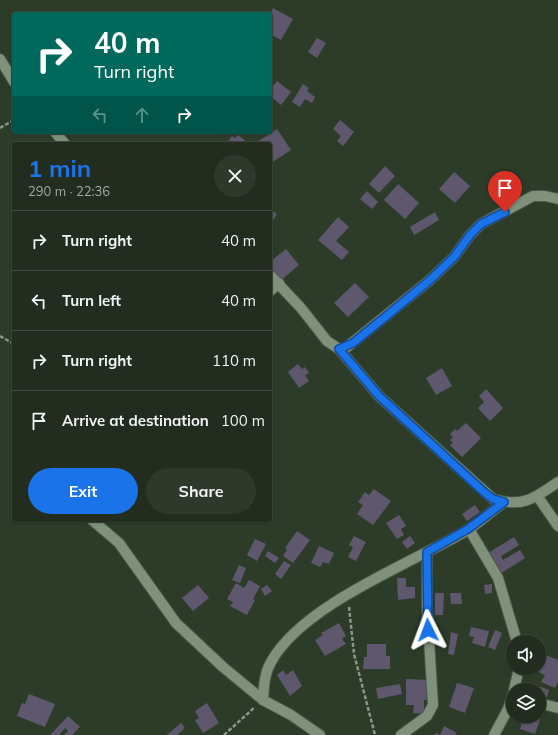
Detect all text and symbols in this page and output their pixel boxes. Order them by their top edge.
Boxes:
text: 40 m [94,25,160,60]
icon: right [28,28,80,80]
text: Turn right [94,60,174,83]
icon: left [89,104,111,126]
icon: ahead [131,104,153,126]
icon: right [173,104,195,126]
text: 1 min [28,153,91,183]
button: close [214,155,256,197]
pin [488,171,522,212]
icon: arrive [494,177,516,199]
text: 290 m · 22:36 [28,183,110,199]
icon: right [28,230,50,252]
text: Turn right [62,231,132,250]
text: 40 m [221,231,256,250]
icon: left [28,290,50,312]
text: Turn left [62,291,121,310]
text: 40 m [221,291,256,310]
icon: right [28,350,50,372]
text: Turn right [62,351,132,370]
text: 110 m [212,351,256,370]
icon: arrive [28,410,50,432]
text: Arrive at destination [62,411,209,430]
text: 100 m [221,411,265,430]
button: Exit [28,468,138,514]
button: Share [146,468,256,514]
position arrow [407,609,449,651]
map controls [506,635,546,723]
button: sound [506,635,546,675]
button: layers [506,683,546,723]

